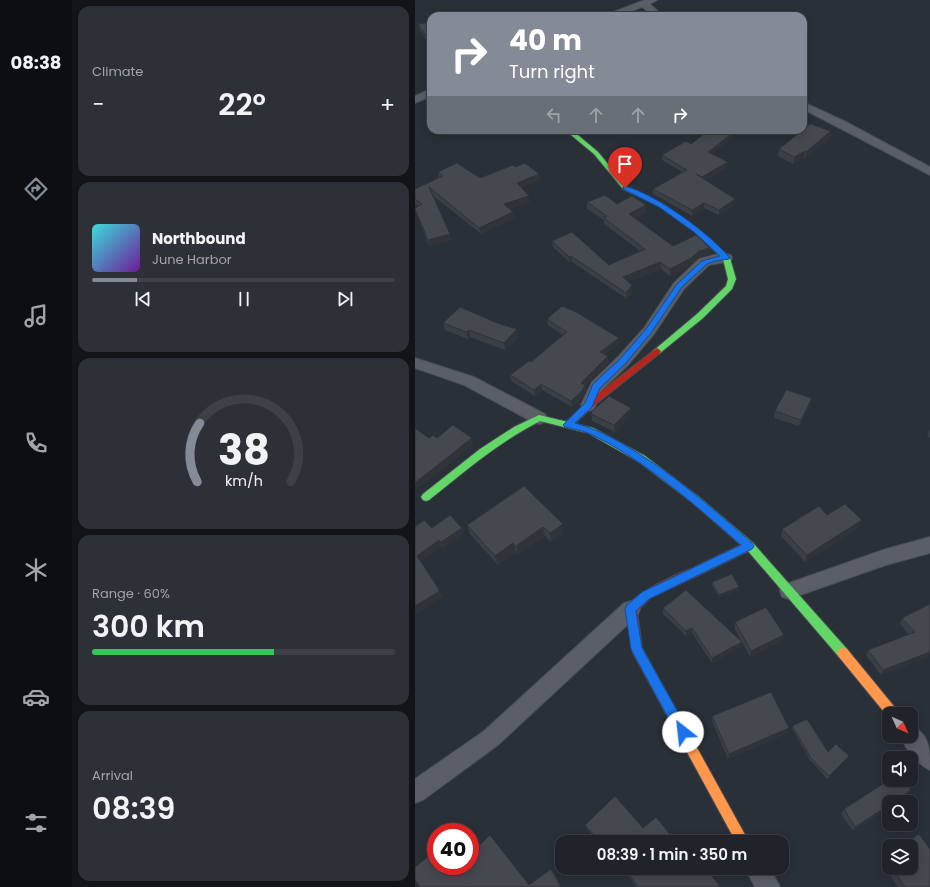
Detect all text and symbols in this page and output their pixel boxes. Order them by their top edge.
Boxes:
text: 40 m [509,21,582,60]
icon: right [443,28,495,80]
text: 08:38 [10,50,62,75]
text: Turn right [509,59,595,84]
text: Climate [92,62,143,81]
text: 22° [218,83,266,126]
text: − [92,89,104,120]
text: + [380,89,395,120]
icon: left [543,104,565,126]
icon: ahead [585,104,607,126]
icon: ahead [627,104,649,126]
icon: right [669,104,691,126]
pin [608,147,642,188]
icon: arrive [614,153,636,175]
icon: directions [22,175,50,203]
text: Northbound [152,228,246,249]
text: June Harbor [152,250,232,269]
icon: previous [132,288,154,310]
icon: pause [233,288,255,310]
icon: next [334,288,356,310]
icon: music [22,302,50,330]
text: 38 [217,420,270,479]
icon: phone [22,429,50,457]
text: km/h [224,470,263,490]
icon: climate [22,556,50,584]
text: Range · 60% [92,584,170,603]
text: 300 km [92,605,205,648]
icon: car [22,683,50,711]
north arrow [882,707,918,743]
map controls [882,707,918,875]
position arrow [662,711,704,753]
button: sound [882,751,918,787]
text: Arrival [92,766,133,785]
text: 08:39 [92,787,175,830]
button: search [882,795,918,831]
icon: filters [22,809,50,837]
speed limit sign: 40 [427,823,479,875]
button: layers [882,839,918,875]
text: 08:39 · 1 min · 350 m [597,844,747,865]

